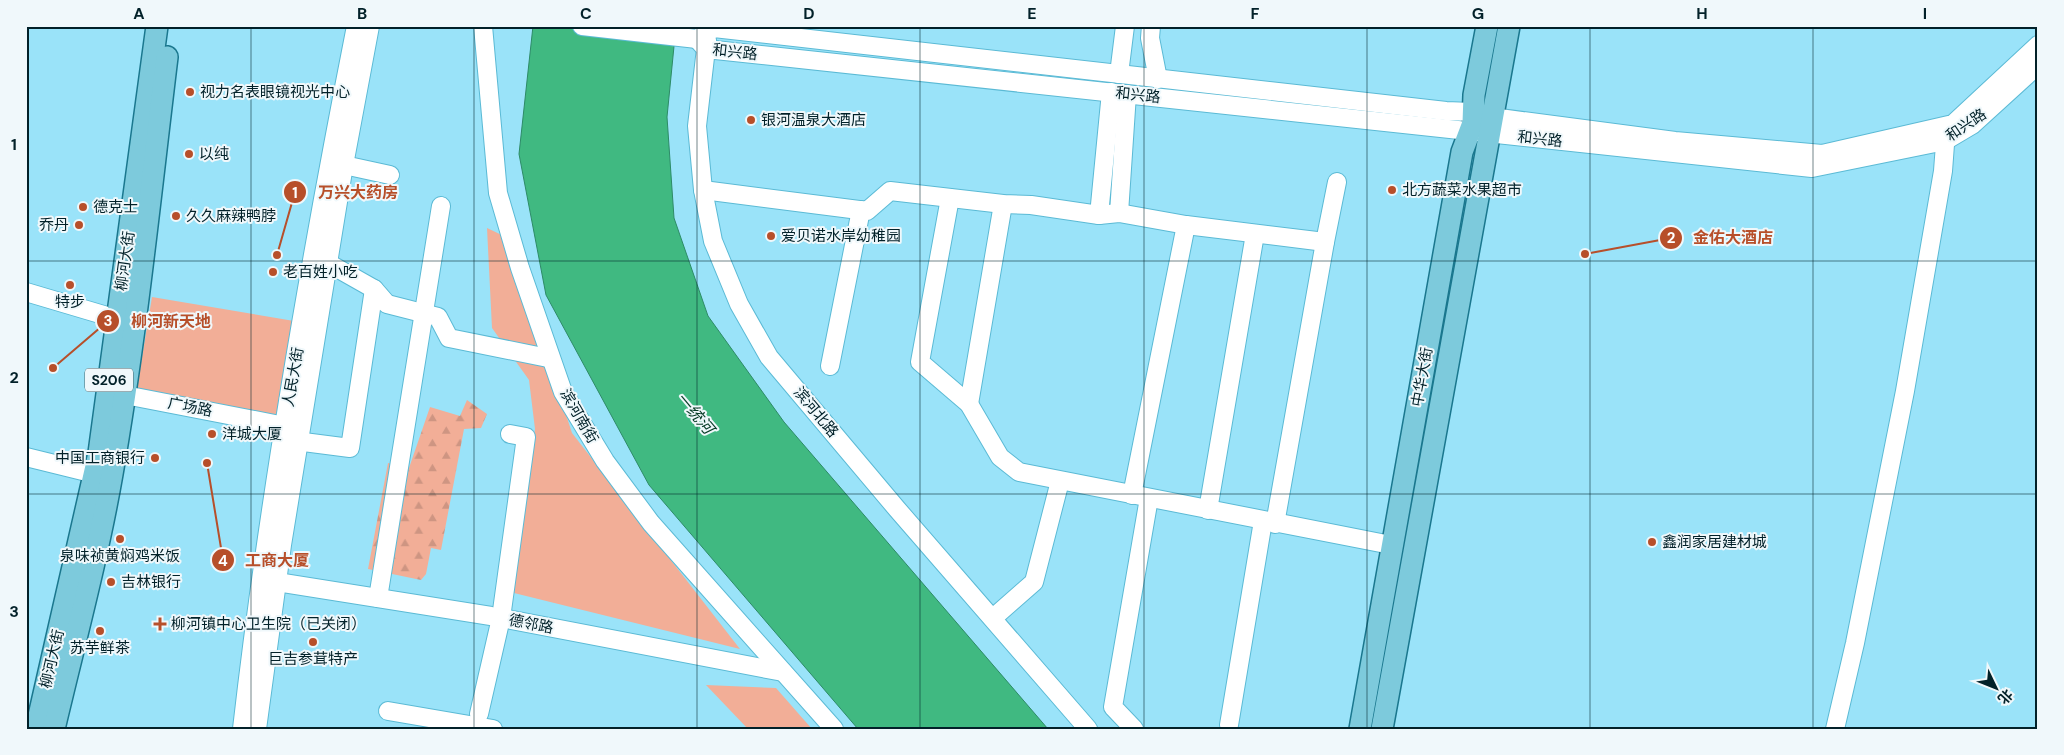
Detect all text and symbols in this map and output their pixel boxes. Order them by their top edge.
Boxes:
text: A [133,3,145,24]
text: B [357,3,367,24]
text: C [580,3,592,24]
text: D [803,3,815,24]
text: E [1027,3,1037,24]
text: F [1251,3,1260,24]
text: G [1472,3,1484,24]
text: H [1696,3,1708,24]
text: I [1923,3,1927,24]
street label: 和兴路 [712,40,758,64]
place label: 视力名表眼镜视光中心 [200,82,350,102]
street label: 和兴路 [1115,83,1161,107]
marker: 视力名表眼镜视光中心 [184,86,196,98]
street label: 和兴路 [1942,104,1990,146]
place label: 银河温泉大酒店 [761,110,866,130]
marker: 银河温泉大酒店 [745,114,757,126]
street label: 和兴路 [1517,127,1563,151]
text: 1 [11,134,17,155]
place label: 以纯 [199,144,229,164]
marker: 以纯 [183,148,195,160]
callout: 万兴大药房 [283,177,408,208]
place label: 北方蔬菜水果超市 [1402,180,1522,200]
text: 万兴大药房 [318,182,398,203]
text: 1 [292,183,298,203]
marker: 北方蔬菜水果超市 [1386,184,1398,196]
place label: 德克士 [93,197,138,217]
marker: 德克士 [77,201,89,213]
place label: 久久麻辣鸭脖 [186,206,276,226]
marker: 久久麻辣鸭脖 [170,210,182,222]
place label: 乔丹 [39,215,69,235]
marker: 乔丹 [73,219,85,231]
callout: 金佑大酒店 [1658,222,1783,253]
place label: 爱贝诺水岸幼稚园 [781,226,901,246]
text: 金佑大酒店 [1693,227,1773,248]
text: 2 [1667,228,1676,248]
street label: 柳河大街 [111,230,139,292]
marker: 爱贝诺水岸幼稚园 [765,230,777,242]
place label: 老百姓小吃 [283,262,358,282]
marker: 老百姓小吃 [267,266,279,278]
marker: 特步 [64,279,76,291]
place label: 特步 [55,292,85,312]
callout: 柳河新天地 [96,306,221,337]
text: 3 [103,311,113,331]
text: 柳河新天地 [131,311,211,332]
street label: 人民大街 [278,346,308,408]
street label: 中华大街 [1407,346,1437,408]
text: 2 [9,367,19,388]
road number: S206 [85,368,133,392]
street label: 滨河北路 [789,383,843,441]
street label: 滨河南街 [555,385,603,447]
water label: 一统河 [672,388,720,440]
street label: 广场路 [166,393,214,421]
place label: 洋城大厦 [222,424,282,444]
marker: 洋城大厦 [206,428,218,440]
place label: 中国工商银行 [55,448,145,468]
marker: 中国工商银行 [149,452,161,464]
place label: 鑫润家居建材城 [1662,532,1767,552]
marker: 泉味祯黄焖鸡米饭 [114,533,126,545]
marker: 鑫润家居建材城 [1646,536,1658,548]
callout: 工商大厦 [210,545,319,576]
place label: 泉味祯黄焖鸡米饭 [60,546,180,566]
text: 工商大厦 [245,550,309,571]
text: 4 [218,551,228,571]
place label: 吉林银行 [121,572,181,592]
marker: 吉林银行 [105,576,117,588]
text: 3 [9,601,19,622]
street label: 德邻路 [507,610,555,638]
place label: 柳河镇中心卫生院（已关闭） [171,614,366,634]
marker: 柳河镇中心卫生院（已关闭） [153,617,167,631]
marker: 苏芋鲜茶 [94,625,106,637]
street label: 柳河大街 [36,628,68,690]
marker: 巨吉参茸特产 [307,636,319,648]
place label: 苏芋鲜茶 [70,638,130,658]
place label: 巨吉参茸特产 [268,649,358,669]
north arrow [1972,662,2022,712]
text: 北 [1994,686,2017,708]

